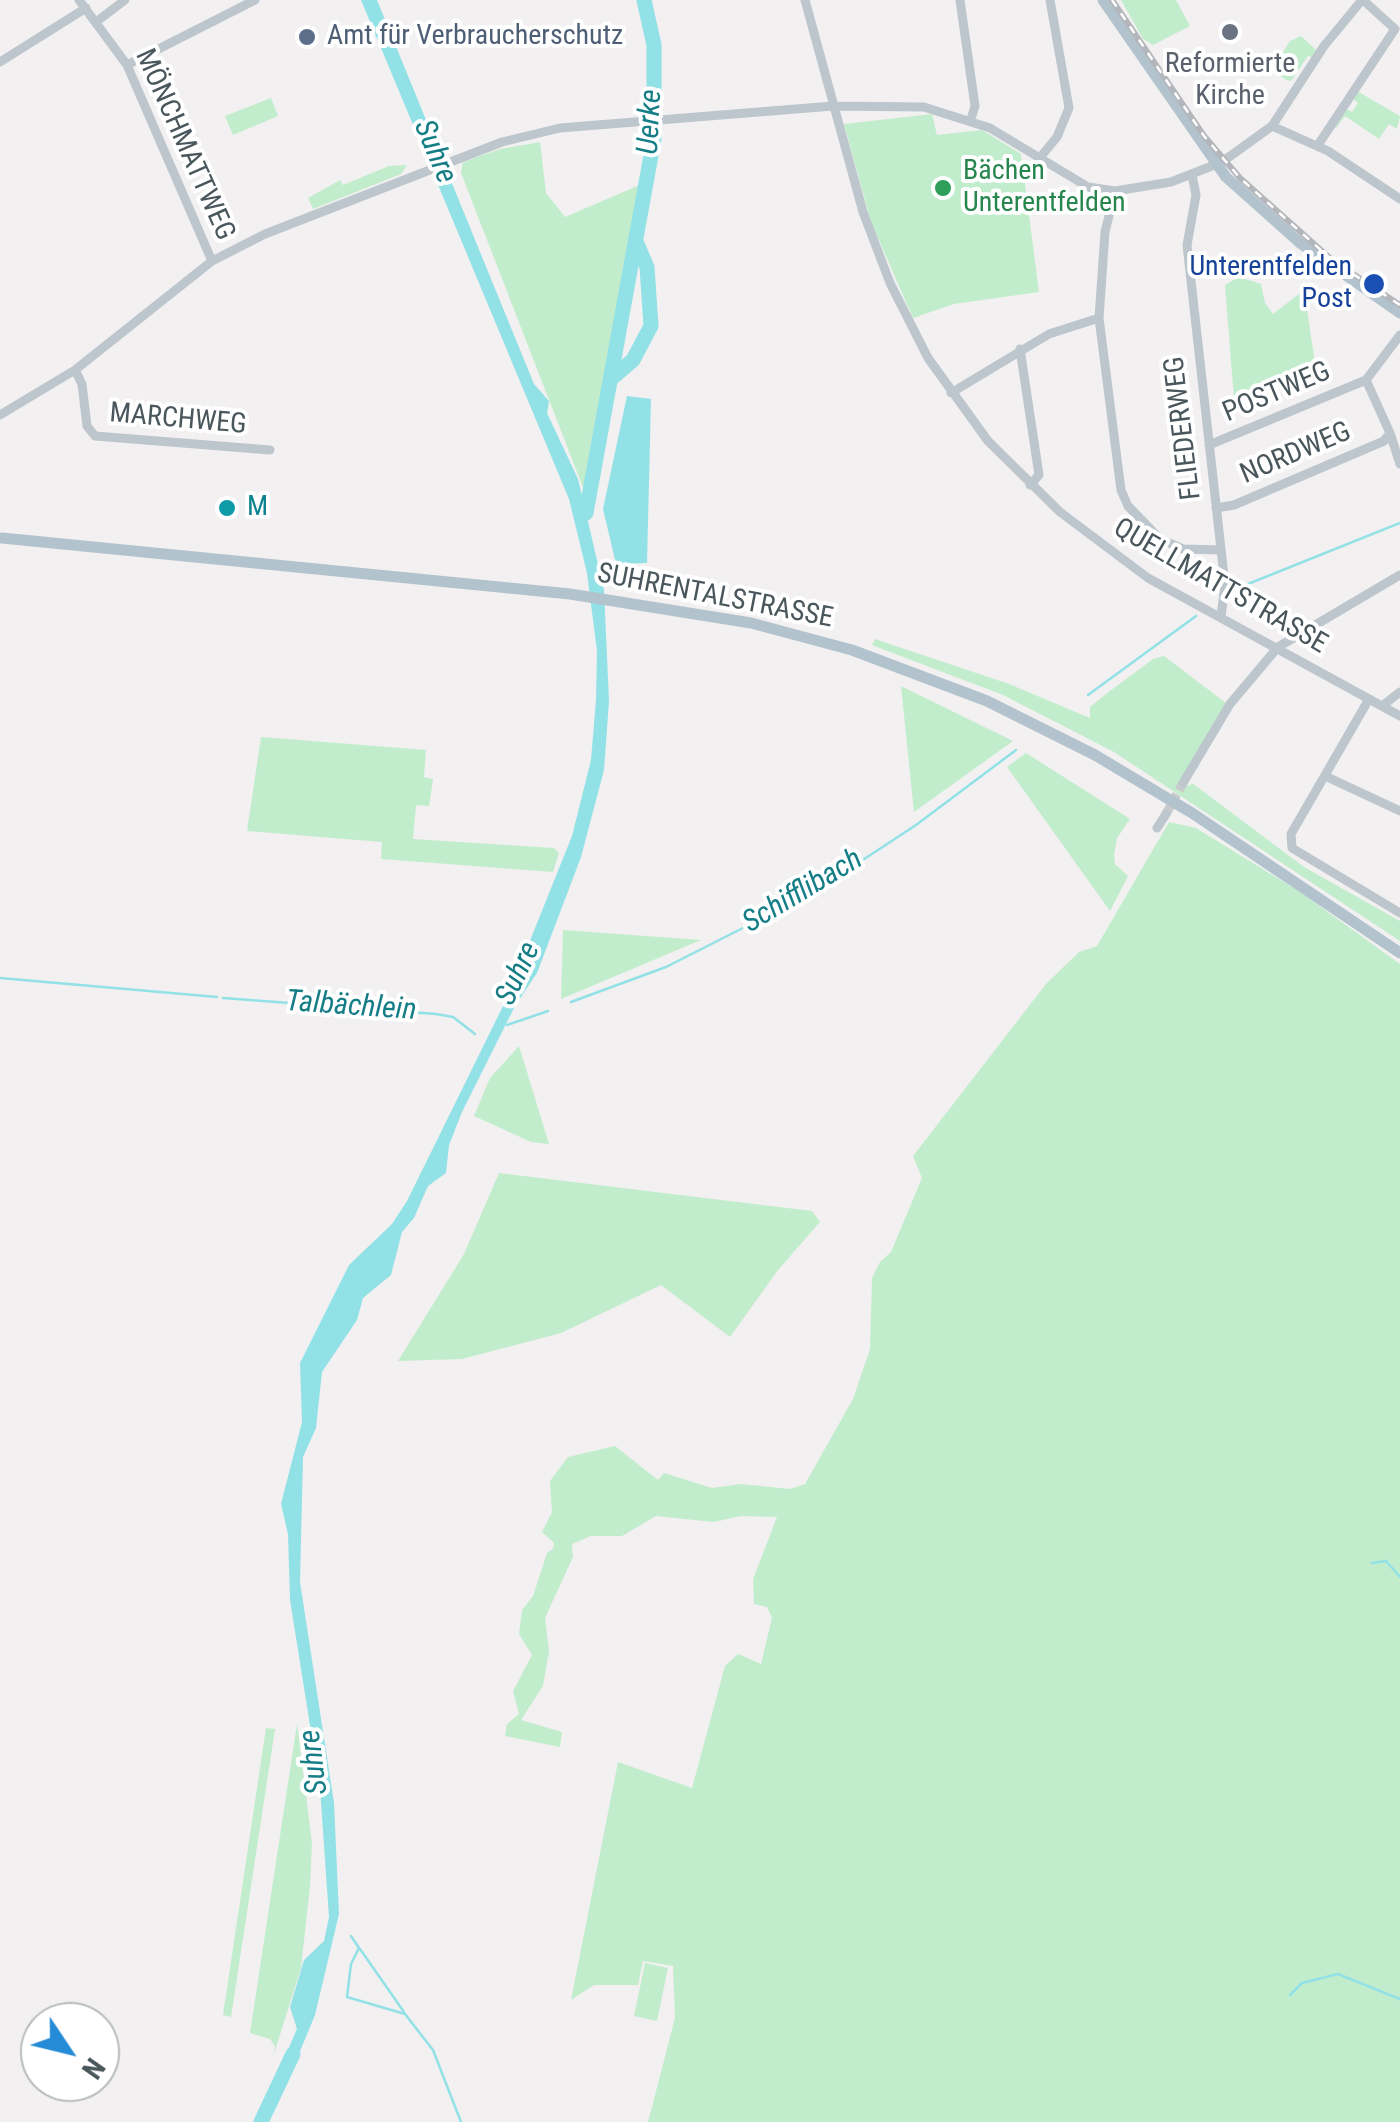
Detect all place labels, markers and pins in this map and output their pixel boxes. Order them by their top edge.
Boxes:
place label: Amt für Verbraucherschutz [327,20,623,54]
marker: Reformierte Kirche [1219,21,1241,43]
marker: Amt für Verbraucherschutz [296,26,318,48]
place label: Reformierte Kirche [1165,48,1295,114]
place label: Bächen Unterentfelden [963,155,1126,221]
marker: Bächen Unterentfelden [932,177,954,199]
place label: Unterentfelden Post [1189,251,1352,317]
marker: Unterentfelden Post [1361,271,1387,297]
place label: M [247,491,268,525]
marker: M [216,497,238,519]

